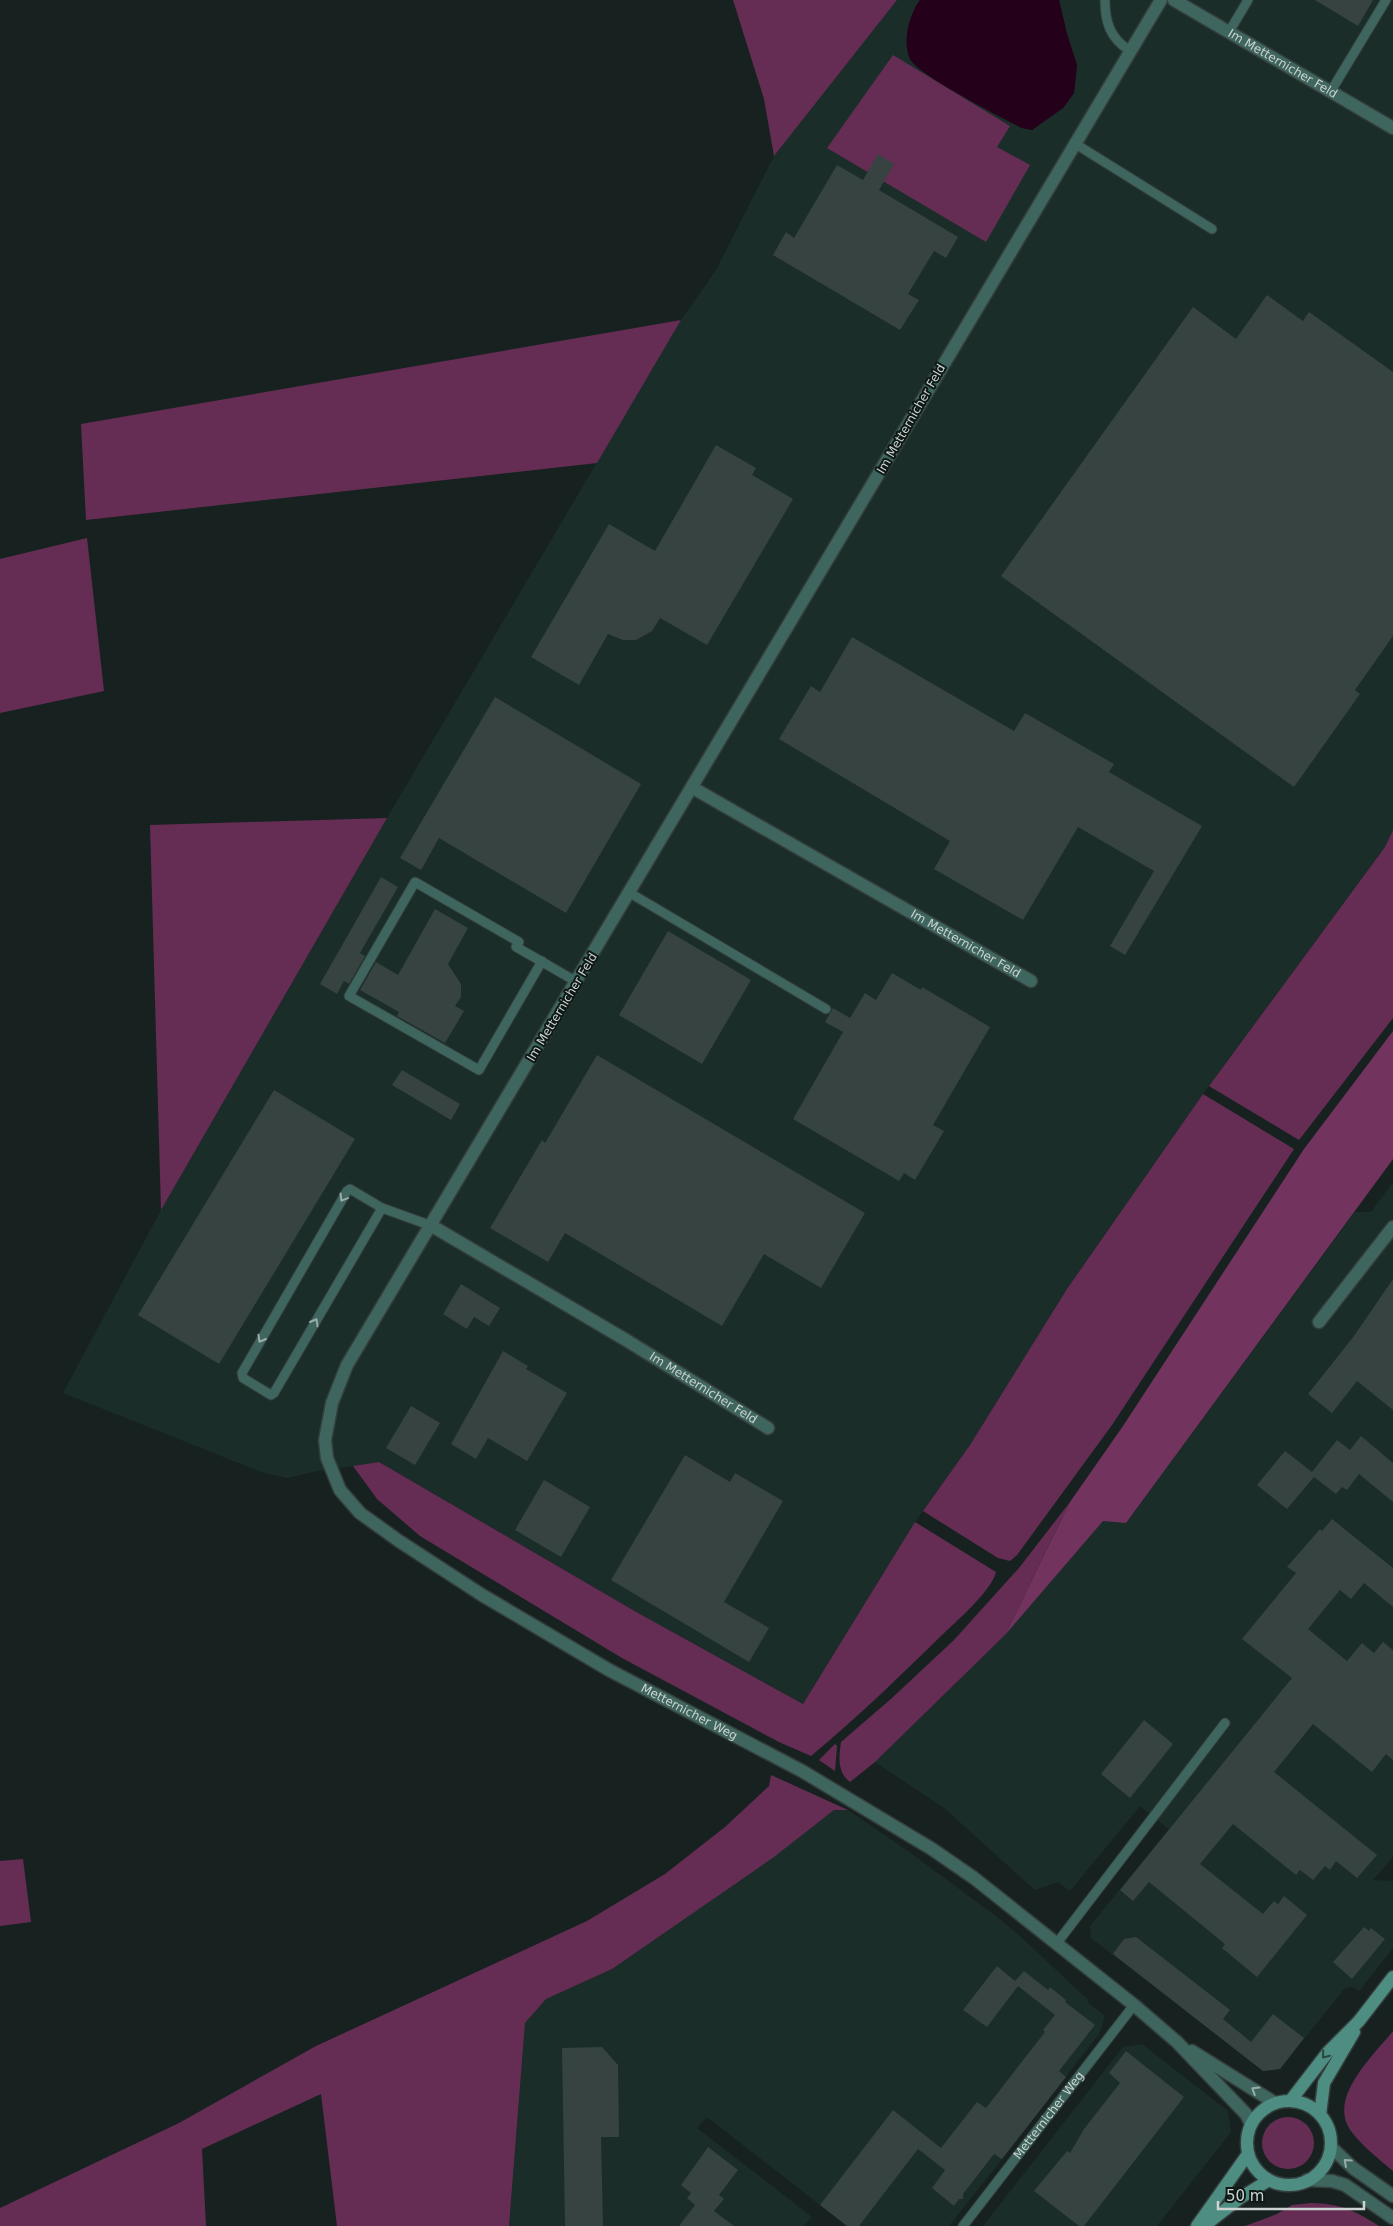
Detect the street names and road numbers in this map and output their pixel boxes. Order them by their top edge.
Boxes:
street label: Im Metternicher Feld [1226,26,1340,101]
street label: Im Metternicher Feld [874,362,948,476]
street label: Im Metternicher Feld [908,907,1023,981]
street label: Im Metternicher Feld [524,950,600,1064]
street label: Im Metternicher Feld [647,1349,760,1427]
street label: Metternicher Weg [639,1681,740,1743]
street label: Metternicher Weg [1010,2069,1087,2162]

